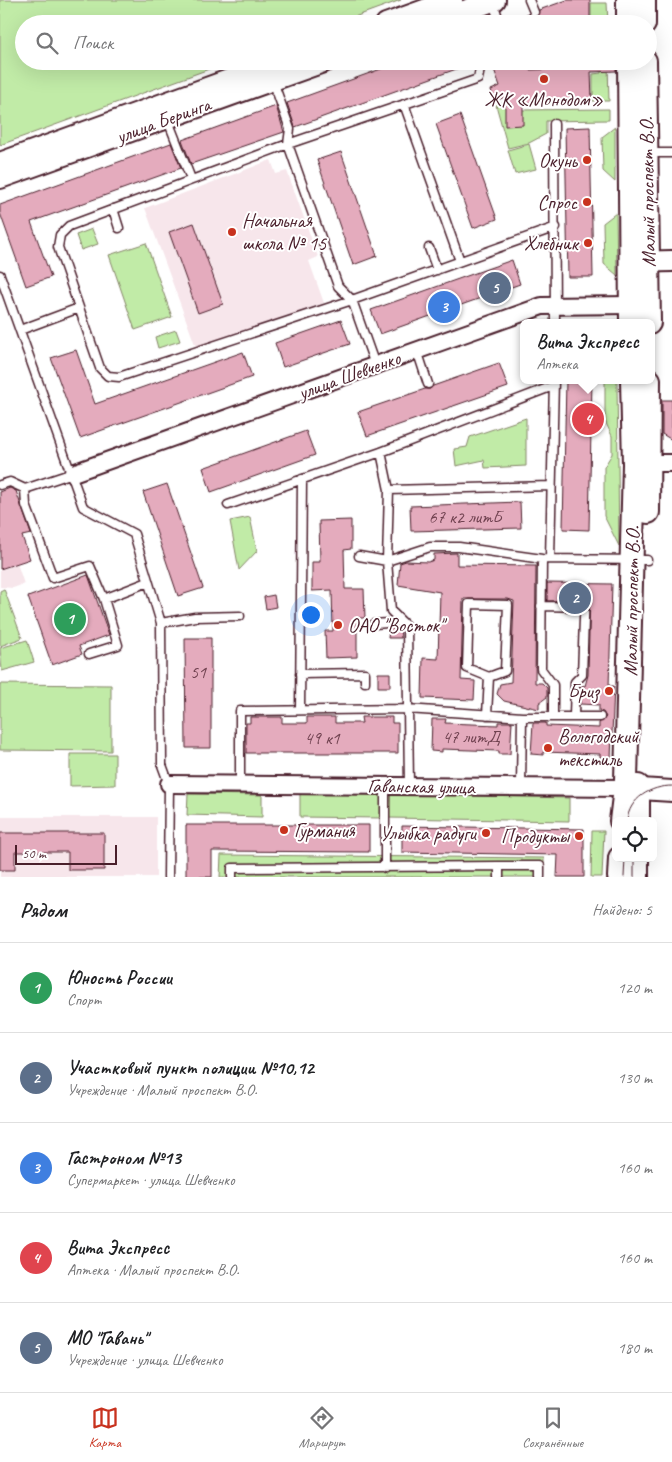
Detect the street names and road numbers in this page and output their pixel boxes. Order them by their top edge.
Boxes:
street label: улица Беринга [112,91,215,149]
street label: Малый проспект В.О. [634,117,661,267]
street label: улица Шевченко [294,345,405,406]
street label: Малый проспект В.О. [618,526,645,676]
street label: Гаванская улица [367,773,476,800]

